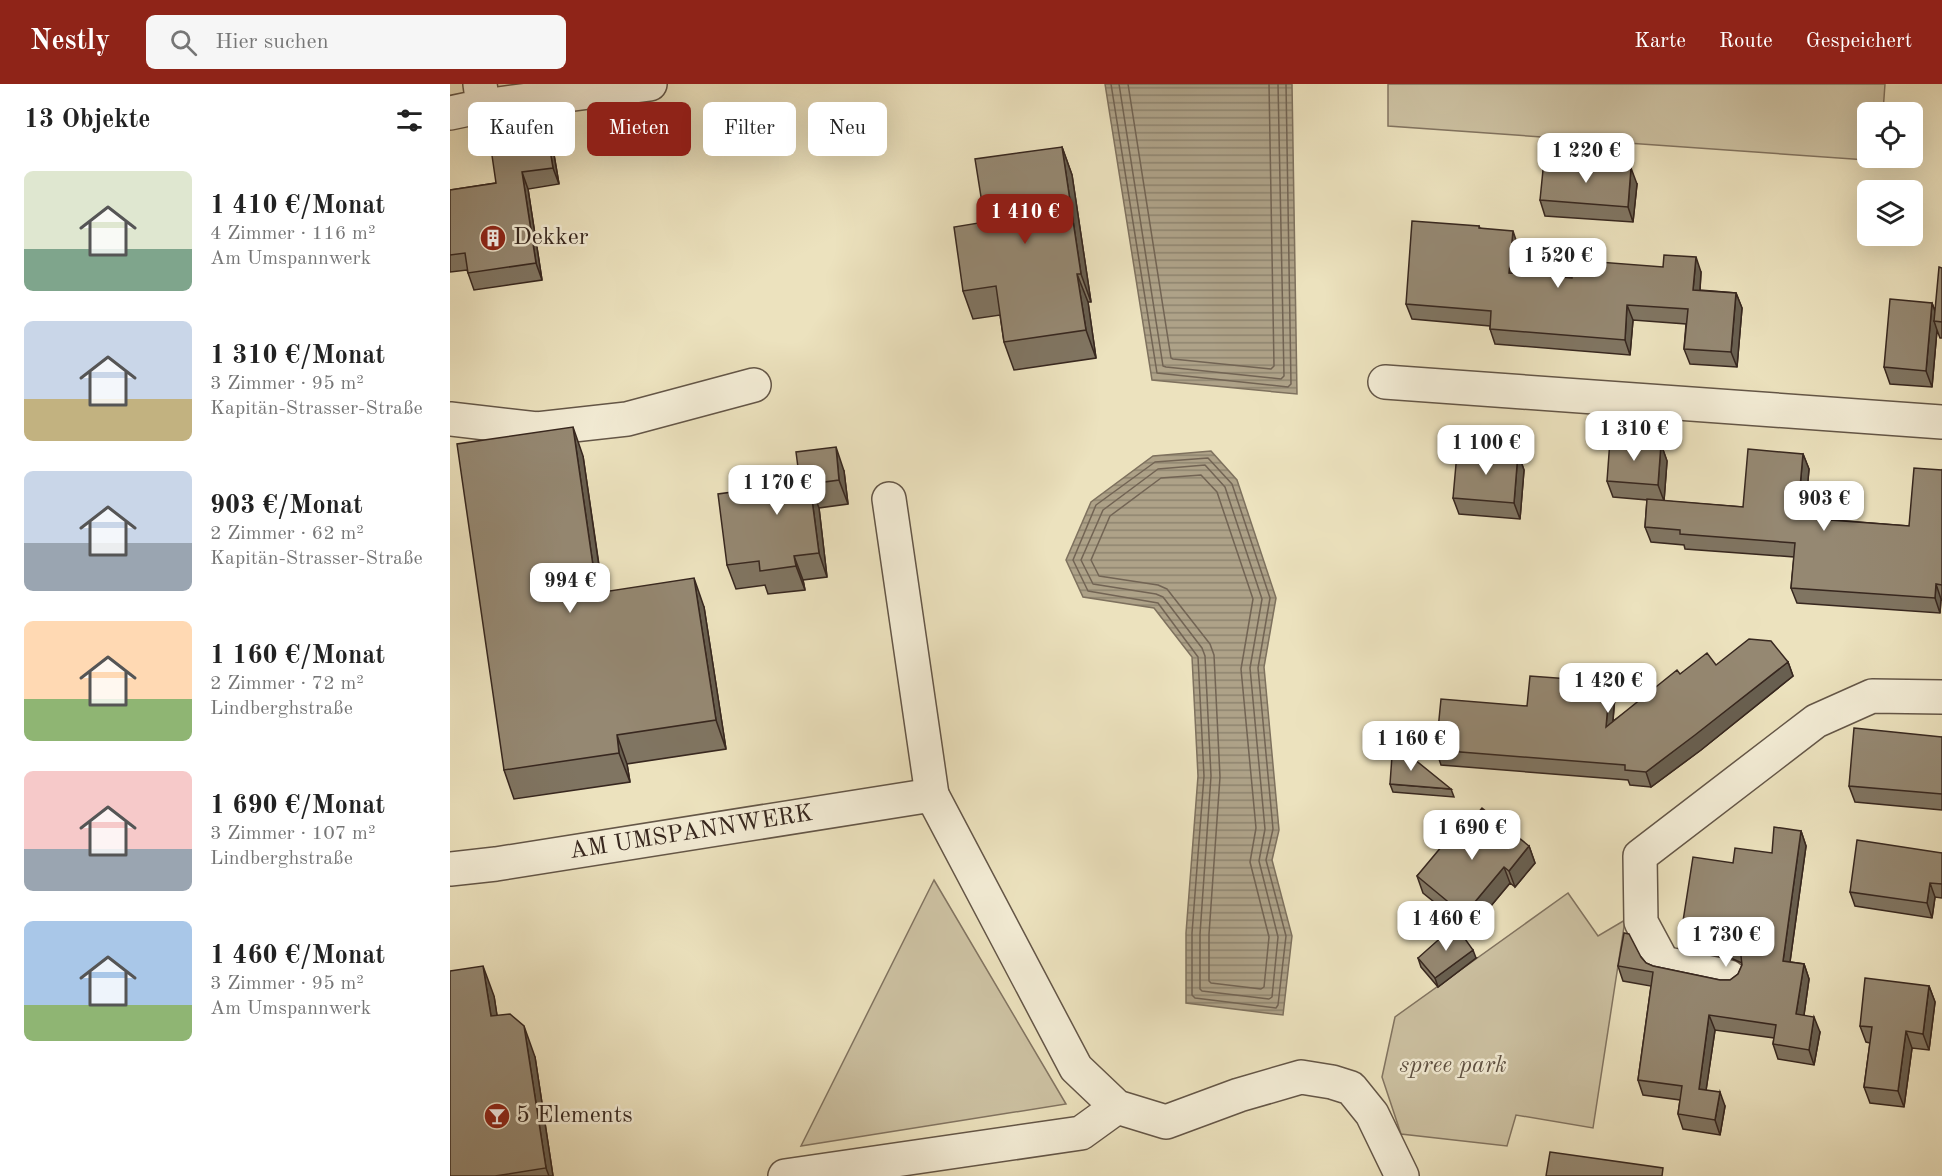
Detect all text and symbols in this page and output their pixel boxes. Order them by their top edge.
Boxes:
search box [146,15,566,69]
icon: search [167,26,200,59]
text: Nestly [30,28,110,56]
text: Hier suchen [215,31,329,53]
text: Karte [1634,31,1686,52]
text: Route [1719,31,1773,52]
text: Gespeichert [1806,31,1912,52]
chip: Kaufen [468,102,575,156]
chip: Mieten [587,102,691,156]
chip: Filter [703,102,796,156]
chip: Neu [808,102,887,156]
map controls [1857,102,1923,246]
button: locate [1857,102,1923,168]
icon: filters [393,104,426,137]
text: 13 Objekte [24,107,151,133]
pin: 1 220 € [1531,133,1641,184]
text: 1 220 € [1551,142,1621,162]
button: layers [1857,180,1923,246]
text: 1 410 €/Monat [210,193,385,219]
pin: 1 410 € [970,194,1080,245]
icon: home [72,195,144,267]
text: 1 410 € [990,203,1060,223]
building icon: Dekker [478,223,508,253]
text: 4 Zimmer · 116 m² [210,224,375,244]
place label: Dekker [513,226,589,250]
pin: 1 520 € [1503,238,1613,289]
text: 1 520 € [1523,247,1593,267]
text: Am Umspannwerk [210,249,371,269]
text: 1 310 €/Monat [210,343,385,369]
icon: home [72,345,144,417]
text: 3 Zimmer · 95 m² [210,374,364,394]
text: Kapitän-Strasser-Straße [210,399,423,419]
pin: 1 310 € [1579,411,1689,462]
text: 1 310 € [1599,420,1669,440]
pin: 1 100 € [1431,425,1541,476]
text: 1 100 € [1451,434,1521,454]
pin: 1 170 € [722,465,832,516]
text: 1 170 € [742,474,812,494]
pin: 903 € [1782,481,1866,532]
text: 903 € [1798,490,1850,510]
text: 903 €/Monat [210,493,363,519]
icon: home [72,495,144,567]
text: 2 Zimmer · 62 m² [210,524,364,544]
text: Kapitän-Strasser-Straße [210,549,423,569]
pin: 994 € [528,563,612,614]
text: 994 € [544,572,596,592]
text: 1 160 €/Monat [210,643,385,669]
icon: home [72,645,144,717]
pin: 1 420 € [1553,663,1663,714]
text: 1 420 € [1573,672,1643,692]
text: 2 Zimmer · 72 m² [210,674,364,694]
text: Lindberghstraße [210,699,353,719]
pin: 1 160 € [1356,721,1466,772]
text: 1 160 € [1376,730,1446,750]
text: 1 690 €/Monat [210,793,385,819]
icon: home [72,795,144,867]
street label: AM UMSPANNWERK [568,802,815,864]
pin: 1 690 € [1417,810,1527,861]
text: 1 690 € [1437,819,1507,839]
text: 3 Zimmer · 107 m² [210,824,375,844]
text: Lindberghstraße [210,849,353,869]
pin: 1 460 € [1391,901,1501,952]
text: 1 460 € [1411,910,1481,930]
pin: 1 730 € [1671,917,1781,968]
text: 1 730 € [1691,926,1761,946]
text: 1 460 €/Monat [210,943,385,969]
icon: home [72,945,144,1017]
text: 3 Zimmer · 95 m² [210,974,364,994]
text: Am Umspannwerk [210,999,371,1019]
park label: spree park [1399,1054,1507,1078]
bar icon: 5 Elements [482,1101,512,1131]
place label: 5 Elements [516,1104,633,1128]

